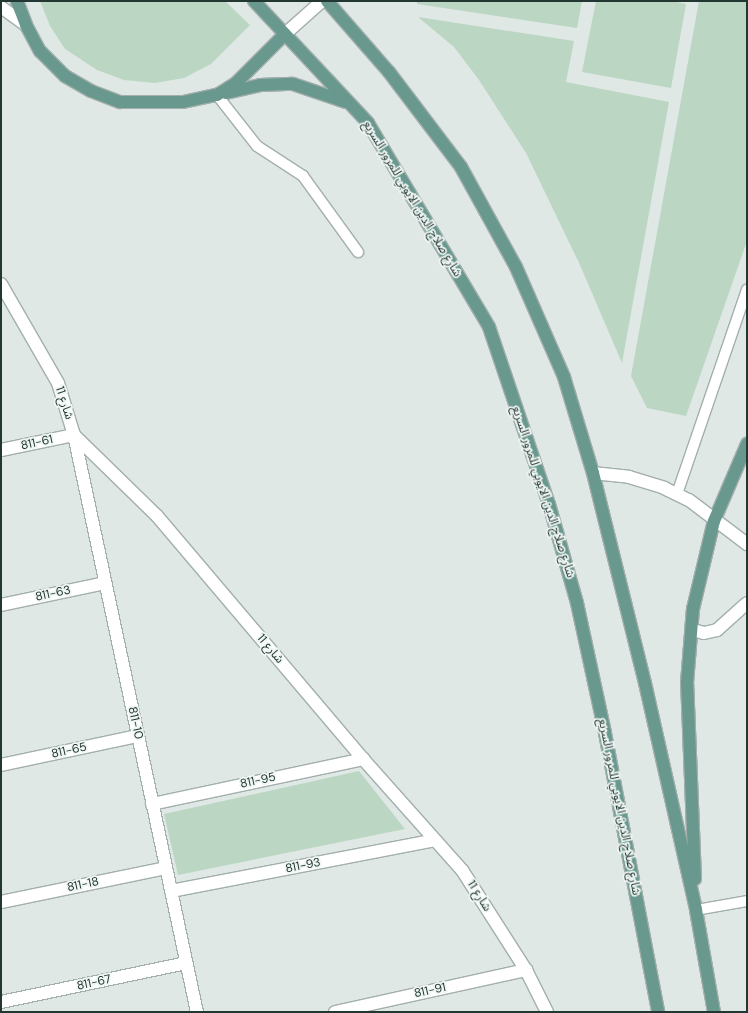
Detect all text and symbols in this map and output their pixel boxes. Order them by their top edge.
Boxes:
street label: شارع صلاح الدين الايوبي للمرور السريع [360,118,464,280]
street label: شارع 11 [52,385,76,421]
street label: شارع صلاح الدين الايوبي للمرور السريع [508,404,578,580]
street label: 811-61 [20,433,54,453]
street label: 811-63 [34,583,72,605]
street label: شارع 11 [254,631,286,667]
street label: 811-10 [125,705,145,741]
street label: شارع صلاح الدين الايوبي للمرور السريع [595,717,643,897]
street label: 811-65 [50,740,88,762]
street label: 811-95 [239,770,277,792]
street label: 811-93 [284,856,322,876]
street label: 811-18 [66,875,100,895]
street label: شارع 11 [464,878,494,914]
street label: 811-67 [76,972,112,994]
street label: 811-91 [413,981,447,1001]

